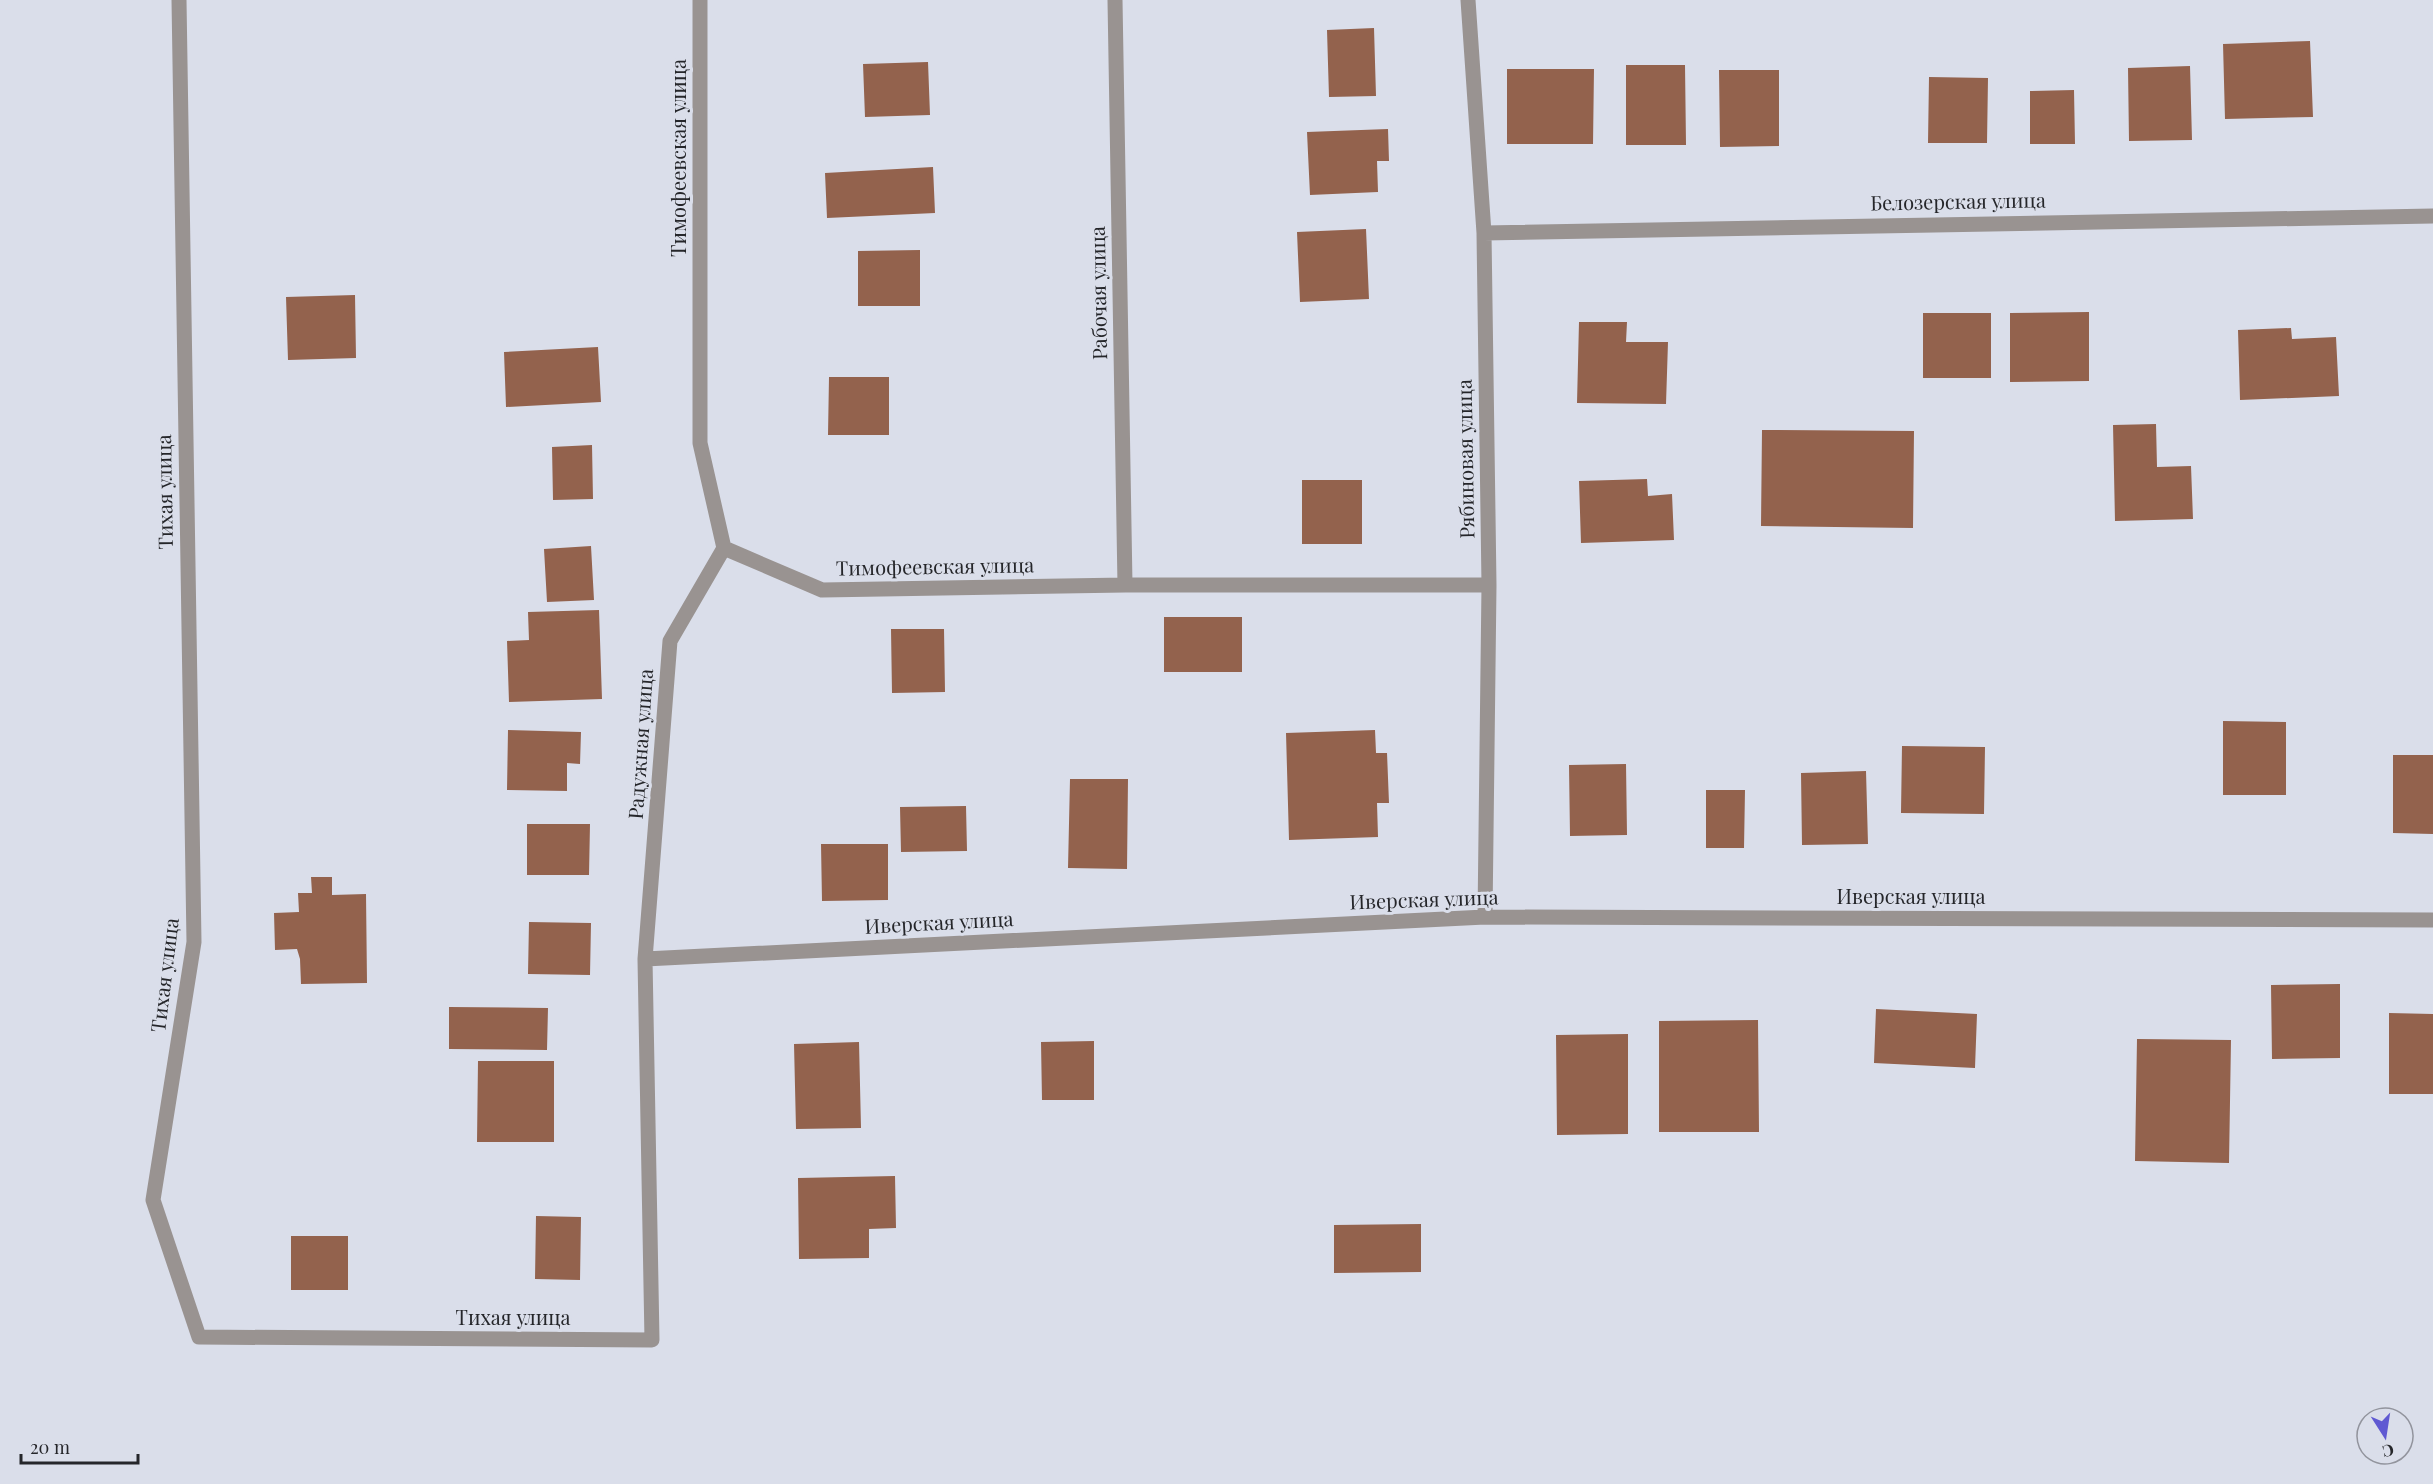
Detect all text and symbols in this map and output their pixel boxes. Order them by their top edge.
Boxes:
street label: Тимофеевская улица [664,59,691,257]
street label: Белозерская улица [1870,185,2046,216]
street label: Рабочая улица [1083,226,1112,360]
street label: Рябиновая улица [1450,379,1479,539]
street label: Тихая улица [149,434,178,550]
street label: Тимофеевская улица [836,550,1034,581]
street label: Радужная улица [621,668,658,820]
street label: Иверская улица [1349,882,1499,915]
street label: Иверская улица [1836,882,1986,909]
street label: Иверская улица [864,904,1014,939]
street label: Тихая улица [143,916,184,1034]
street label: Тихая улица [456,1303,571,1330]
north arrow [2355,1406,2415,1466]
scale bar [21,1427,138,1465]
text: 20 m [30,1435,70,1459]
text: С [2381,1440,2396,1463]

